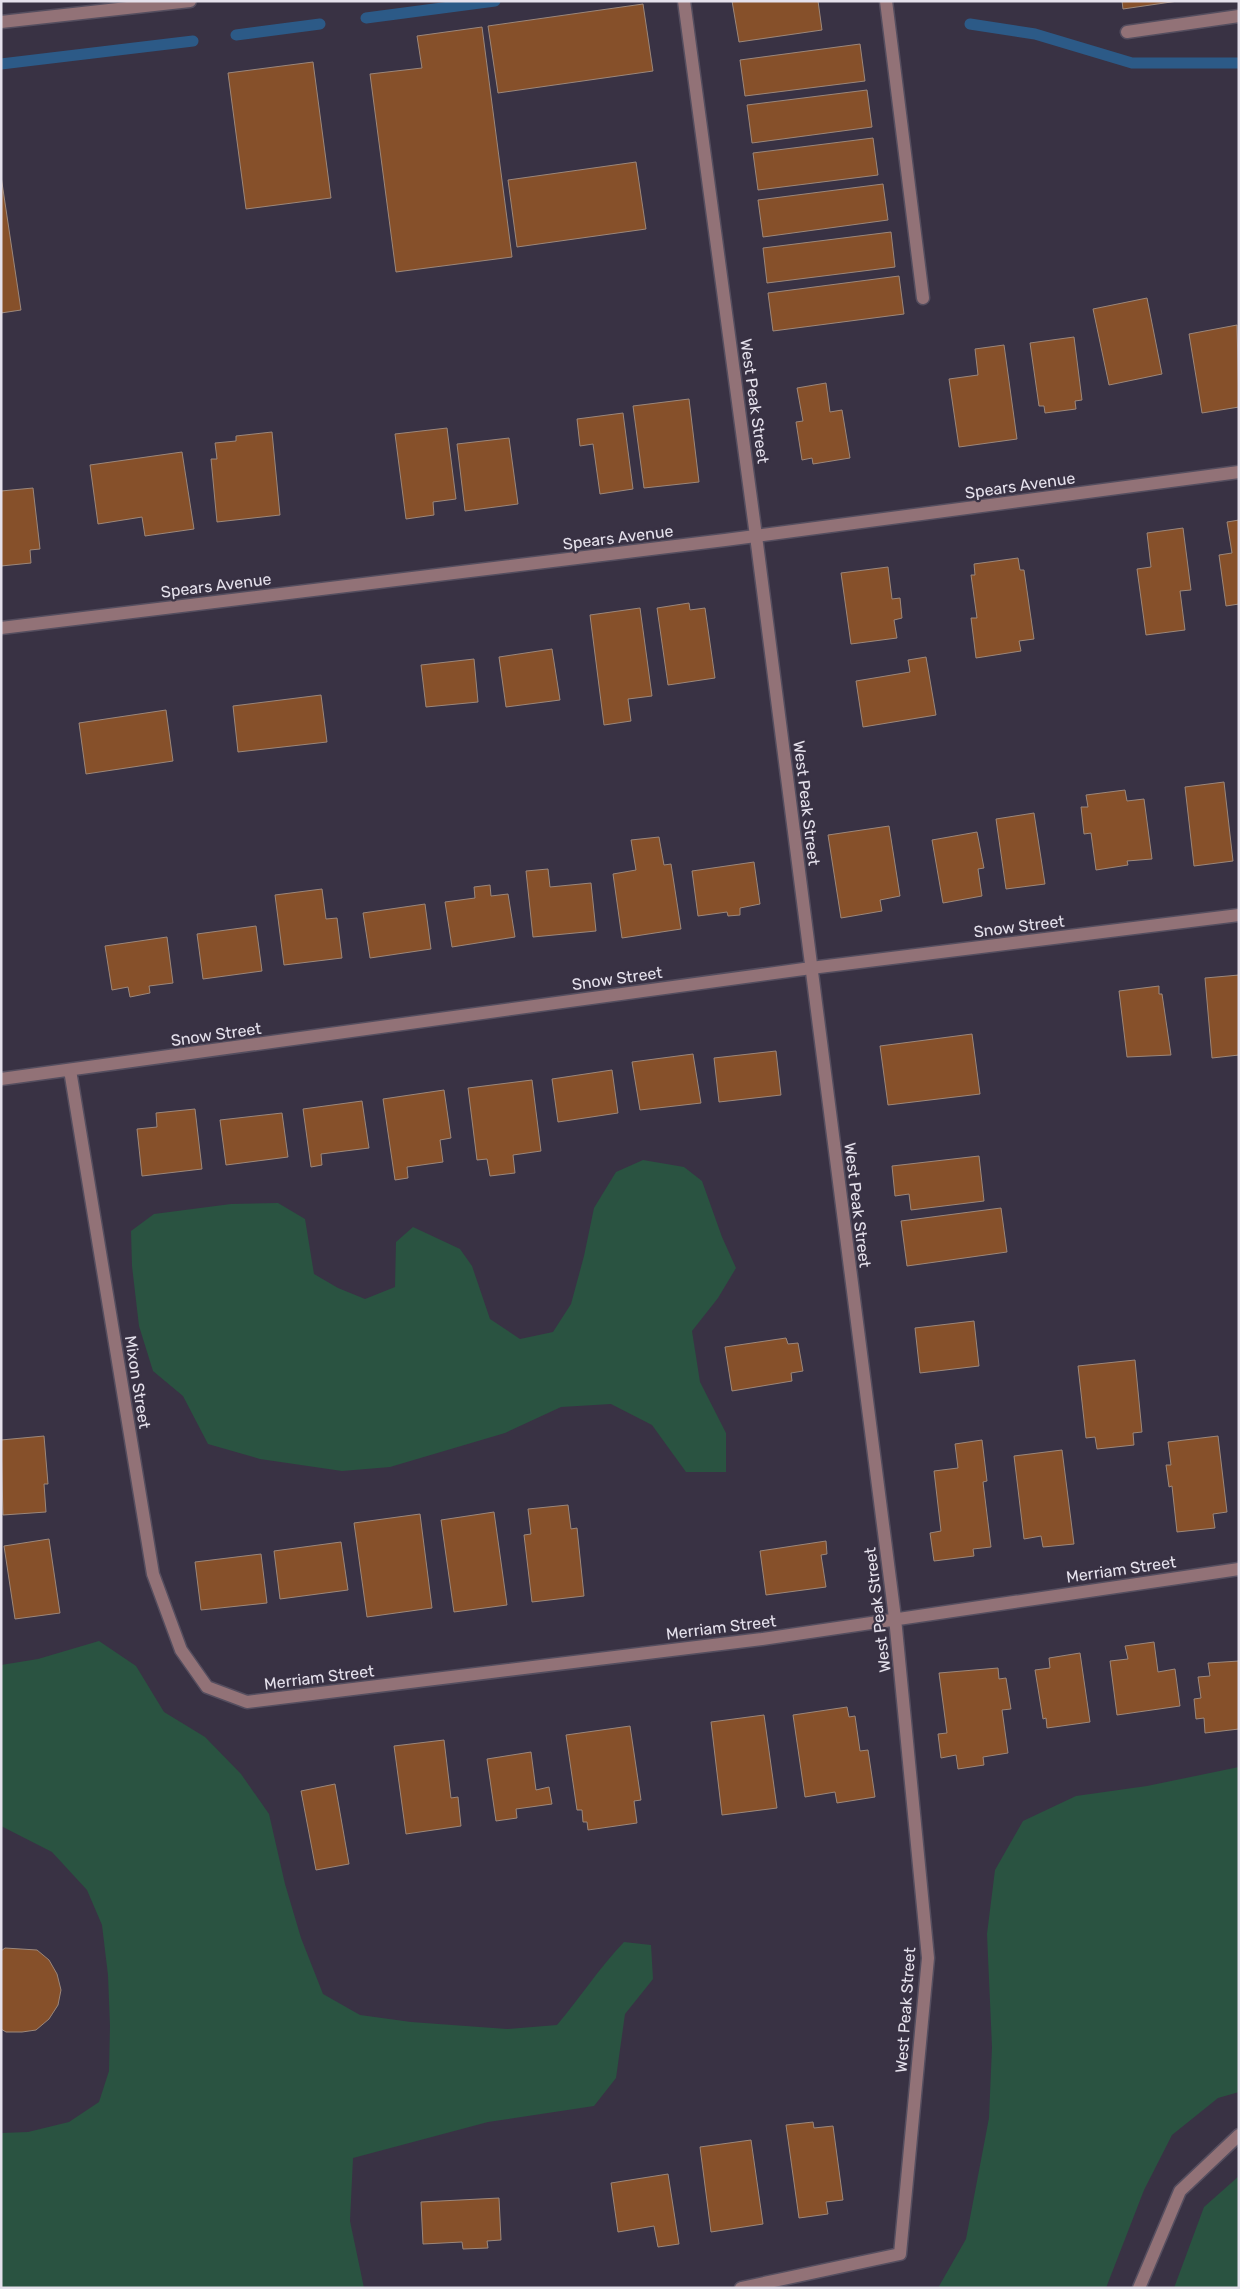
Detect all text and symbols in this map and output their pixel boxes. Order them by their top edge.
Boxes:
street label: West Peak Street [736,337,773,465]
street label: Spears Avenue [964,468,1076,503]
street label: Spears Avenue [562,521,674,554]
street label: Spears Avenue [160,569,272,602]
street label: West Peak Street [789,739,824,867]
street label: Snow Street [973,912,1066,941]
street label: Snow Street [571,963,664,994]
street label: Snow Street [170,1019,263,1050]
street label: West Peak Street [840,1141,875,1269]
street label: Mixon Street [121,1334,154,1430]
street label: West Peak Street [860,1546,895,1674]
street label: Merriam Street [1065,1552,1177,1587]
street label: Merriam Street [665,1611,777,1644]
street label: Merriam Street [263,1661,375,1694]
street label: West Peak Street [892,1947,919,2074]

